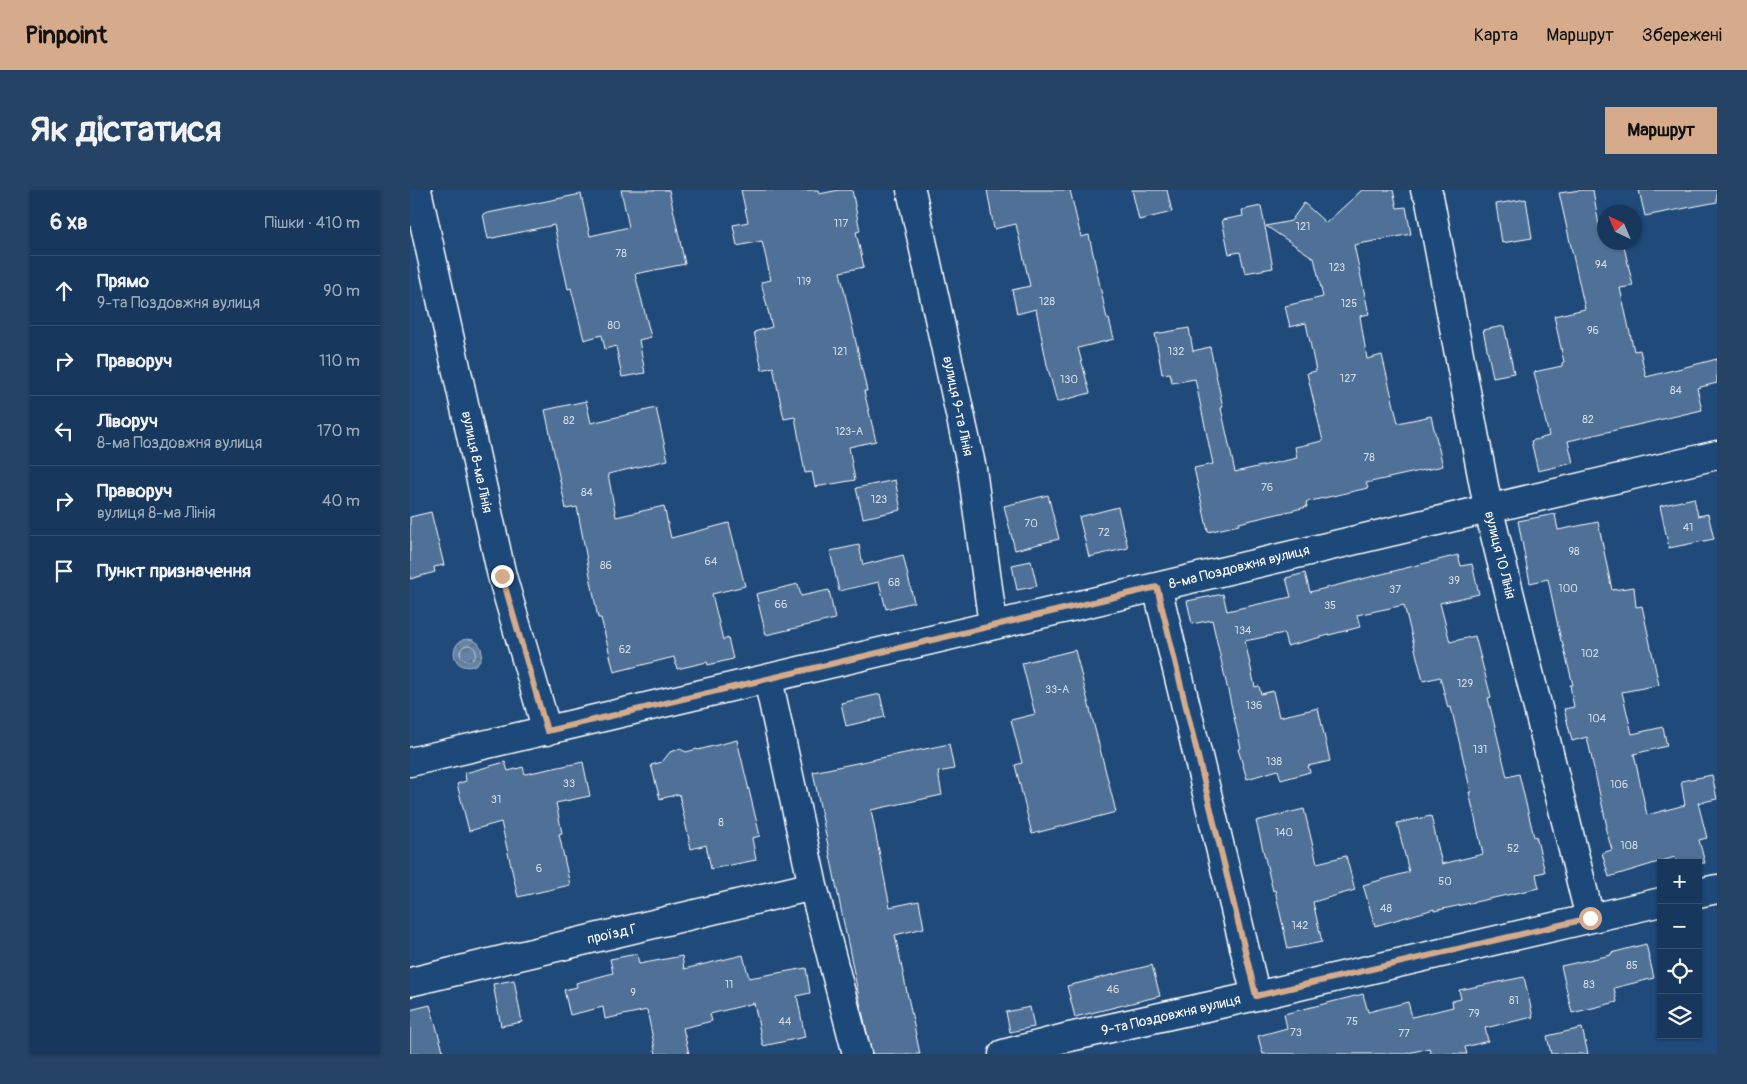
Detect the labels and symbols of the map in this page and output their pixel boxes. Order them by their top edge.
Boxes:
north arrow [1597,205,1642,250]
house number: 117 [834,217,848,230]
house number: 121 [1296,220,1310,233]
house number: 78 [615,247,627,260]
house number: 94 [1595,258,1608,271]
house number: 123 [1329,261,1345,274]
house number: 119 [797,275,811,288]
house number: 128 [1039,295,1055,308]
house number: 125 [1341,297,1357,310]
house number: 80 [607,319,621,332]
house number: 96 [1587,324,1599,337]
house number: 121 [833,345,847,358]
house number: 132 [1168,345,1184,358]
street label: вулиця 9-та Лінія [939,355,977,457]
house number: 127 [1340,372,1356,385]
house number: 130 [1060,373,1078,386]
house number: 84 [1670,384,1683,397]
street label: вулиця 8-ма Лінія [458,410,496,514]
house number: 82 [1582,413,1594,426]
house number: 82 [563,414,575,427]
house number: 123-А [835,425,863,438]
house number: 78 [1363,451,1375,464]
house number: 76 [1261,481,1273,494]
house number: 84 [581,486,594,499]
house number: 123 [871,493,887,506]
street label: вулиця 10 Лінія [1481,509,1519,601]
house number: 70 [1024,517,1038,530]
house number: 41 [1683,521,1693,534]
house number: 72 [1098,526,1110,539]
street label: 8-ма Поздовжня вулиця [1167,541,1311,593]
house number: 98 [1568,545,1580,558]
house number: 64 [705,555,718,568]
house number: 86 [600,559,612,572]
route end [491,565,514,588]
house number: 39 [1448,574,1460,587]
house number: 68 [888,576,900,589]
house number: 100 [1558,582,1578,595]
house number: 37 [1389,583,1401,596]
house number: 66 [775,598,787,611]
house number: 35 [1324,599,1336,612]
house number: 134 [1235,624,1252,637]
house number: 62 [619,643,631,656]
house number: 102 [1581,647,1599,660]
house number: 129 [1457,677,1473,690]
house number: 33-А [1045,683,1069,696]
house number: 136 [1246,699,1262,712]
house number: 104 [1588,712,1607,725]
house number: 131 [1473,743,1487,756]
house number: 138 [1266,755,1282,768]
house number: 33 [563,777,575,790]
house number: 106 [1610,778,1628,791]
house number: 31 [491,793,501,806]
house number: 8 [718,816,724,829]
house number: 140 [1275,826,1293,839]
house number: 108 [1620,839,1638,852]
house number: 52 [1507,842,1519,855]
house number: 6 [536,862,542,875]
house number: 50 [1438,875,1452,888]
house number: 48 [1380,902,1392,915]
route start [1579,907,1602,930]
house number: 142 [1292,919,1308,932]
street label: проїзд Г [585,920,639,948]
house number: 85 [1626,959,1638,972]
house number: 11 [725,978,733,991]
house number: 83 [1583,978,1595,991]
house number: 46 [1107,983,1119,996]
house number: 9 [630,986,636,999]
street label: 9-та Поздовжня вулиця [1100,991,1242,1039]
house number: 81 [1509,994,1519,1007]
house number: 79 [1468,1007,1480,1020]
house number: 44 [779,1015,792,1028]
house number: 75 [1346,1015,1358,1028]
house number: 73 [1290,1026,1302,1039]
house number: 77 [1398,1027,1410,1040]

